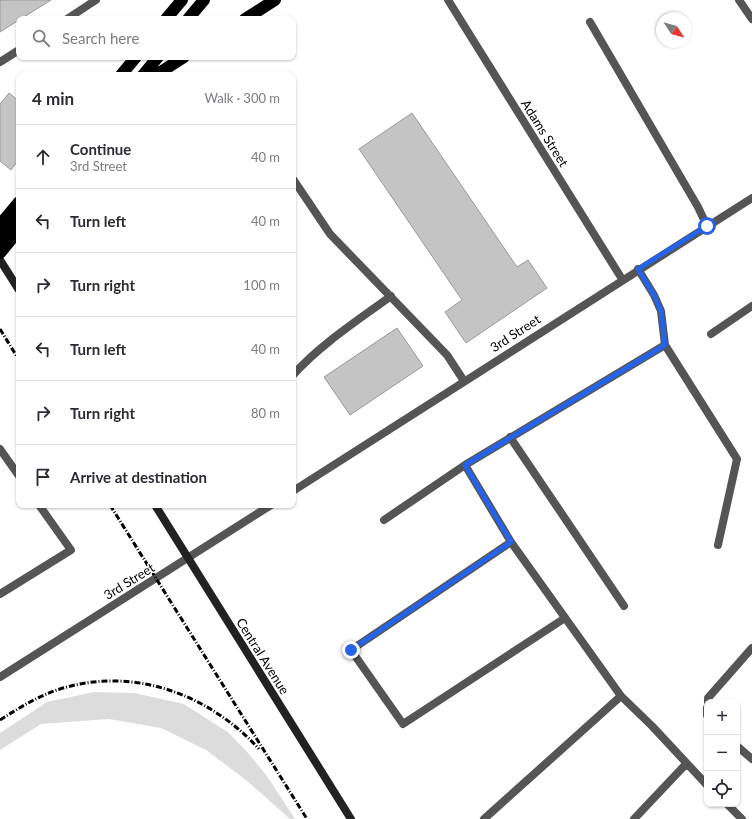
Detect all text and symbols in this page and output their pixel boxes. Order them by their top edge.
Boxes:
north arrow [656,12,692,48]
search box [16,16,296,60]
icon: search [30,27,52,49]
text: Search here [62,29,139,47]
text: 4 min [32,88,74,109]
text: Walk · 300 m [204,90,280,106]
street label: Adams Street [518,96,572,170]
text: Continue [70,140,131,158]
icon: ahead [32,146,54,168]
text: 40 m [251,149,280,165]
text: 3rd Street [70,158,127,174]
icon: left [32,210,54,232]
text: Turn left [70,212,126,230]
text: 40 m [251,213,280,229]
route start [698,217,716,235]
icon: right [32,274,54,296]
text: Turn right [70,276,135,294]
text: 100 m [243,277,280,293]
street label: 3rd Street [487,311,543,355]
icon: left [32,338,54,360]
text: Turn left [70,340,126,358]
text: 40 m [251,341,280,357]
icon: right [32,402,54,424]
text: Turn right [70,404,135,422]
text: 80 m [251,405,280,421]
icon: arrive [32,466,54,488]
text: Arrive at destination [70,468,207,486]
street label: 3rd Street [101,559,158,603]
street label: Central Avenue [233,615,293,697]
route end [342,641,360,659]
map controls [704,699,740,807]
button: + [704,699,740,735]
button: − [704,735,740,771]
button: locate [704,771,740,807]

